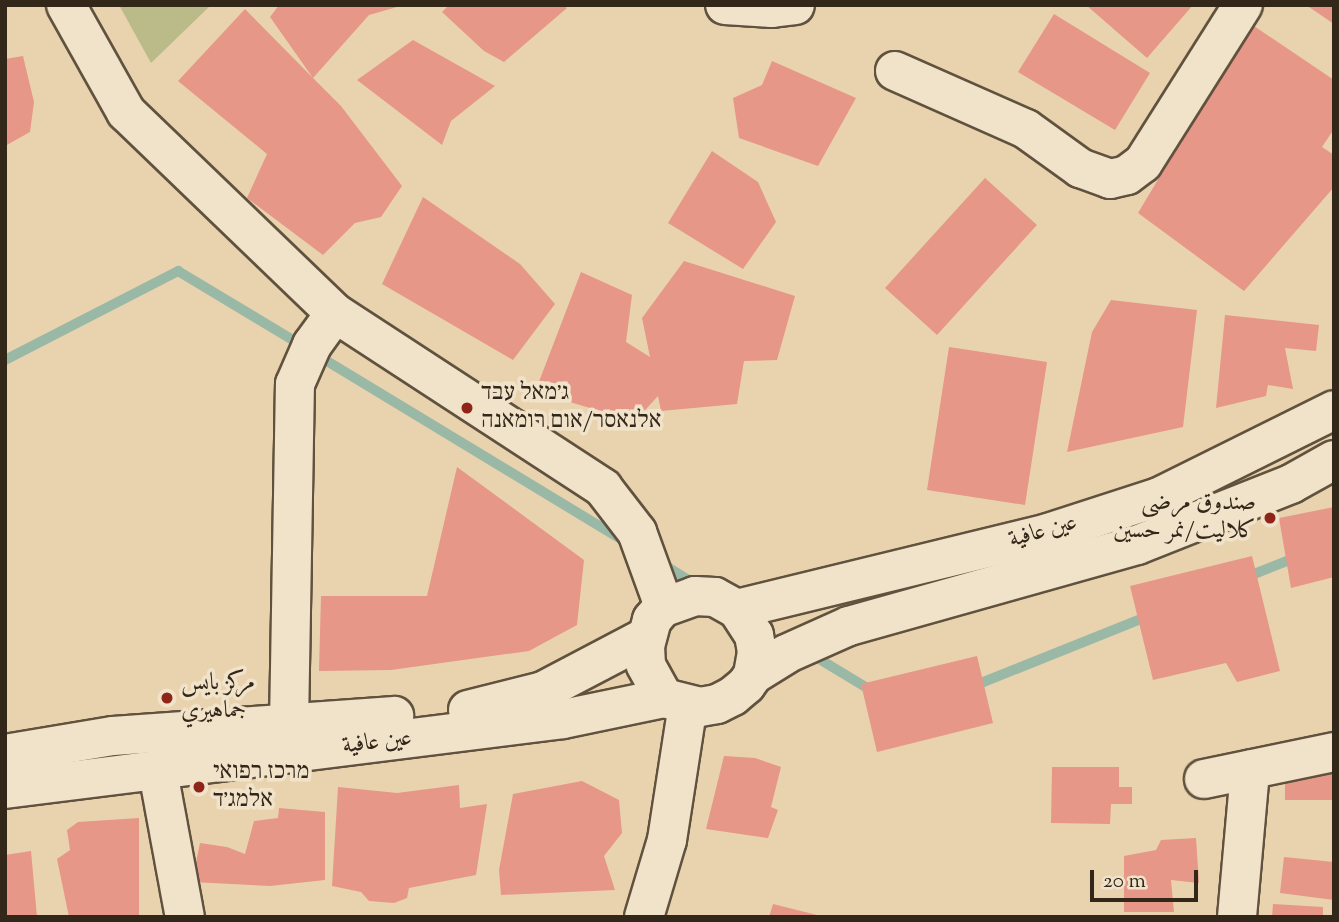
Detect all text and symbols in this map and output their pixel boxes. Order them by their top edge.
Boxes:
place label: ג׳מאל עבד אלנאסר/אום רומאנה [481,380,661,436]
marker: ג׳מאל עבד אלנאסר/אום רומאנה [459,400,475,416]
place label: صندوق مرضى كلاليت/نمر حسين [1113,490,1256,546]
street label: عين عافية [1006,509,1080,555]
marker: صندوق مرضى كلاليت/نمر حسين [1262,510,1278,526]
place label: مركز بايس جماهيري [181,670,255,726]
marker: مركز بايس جماهيري [159,690,175,706]
street label: عين عافية [341,724,413,762]
place label: מרכז רפואי אלמג׳ד [213,759,309,815]
marker: מרכז רפואי אלמג׳ד [191,779,207,795]
scale bar [1094,856,1202,900]
text: 20 m [1103,867,1146,897]

